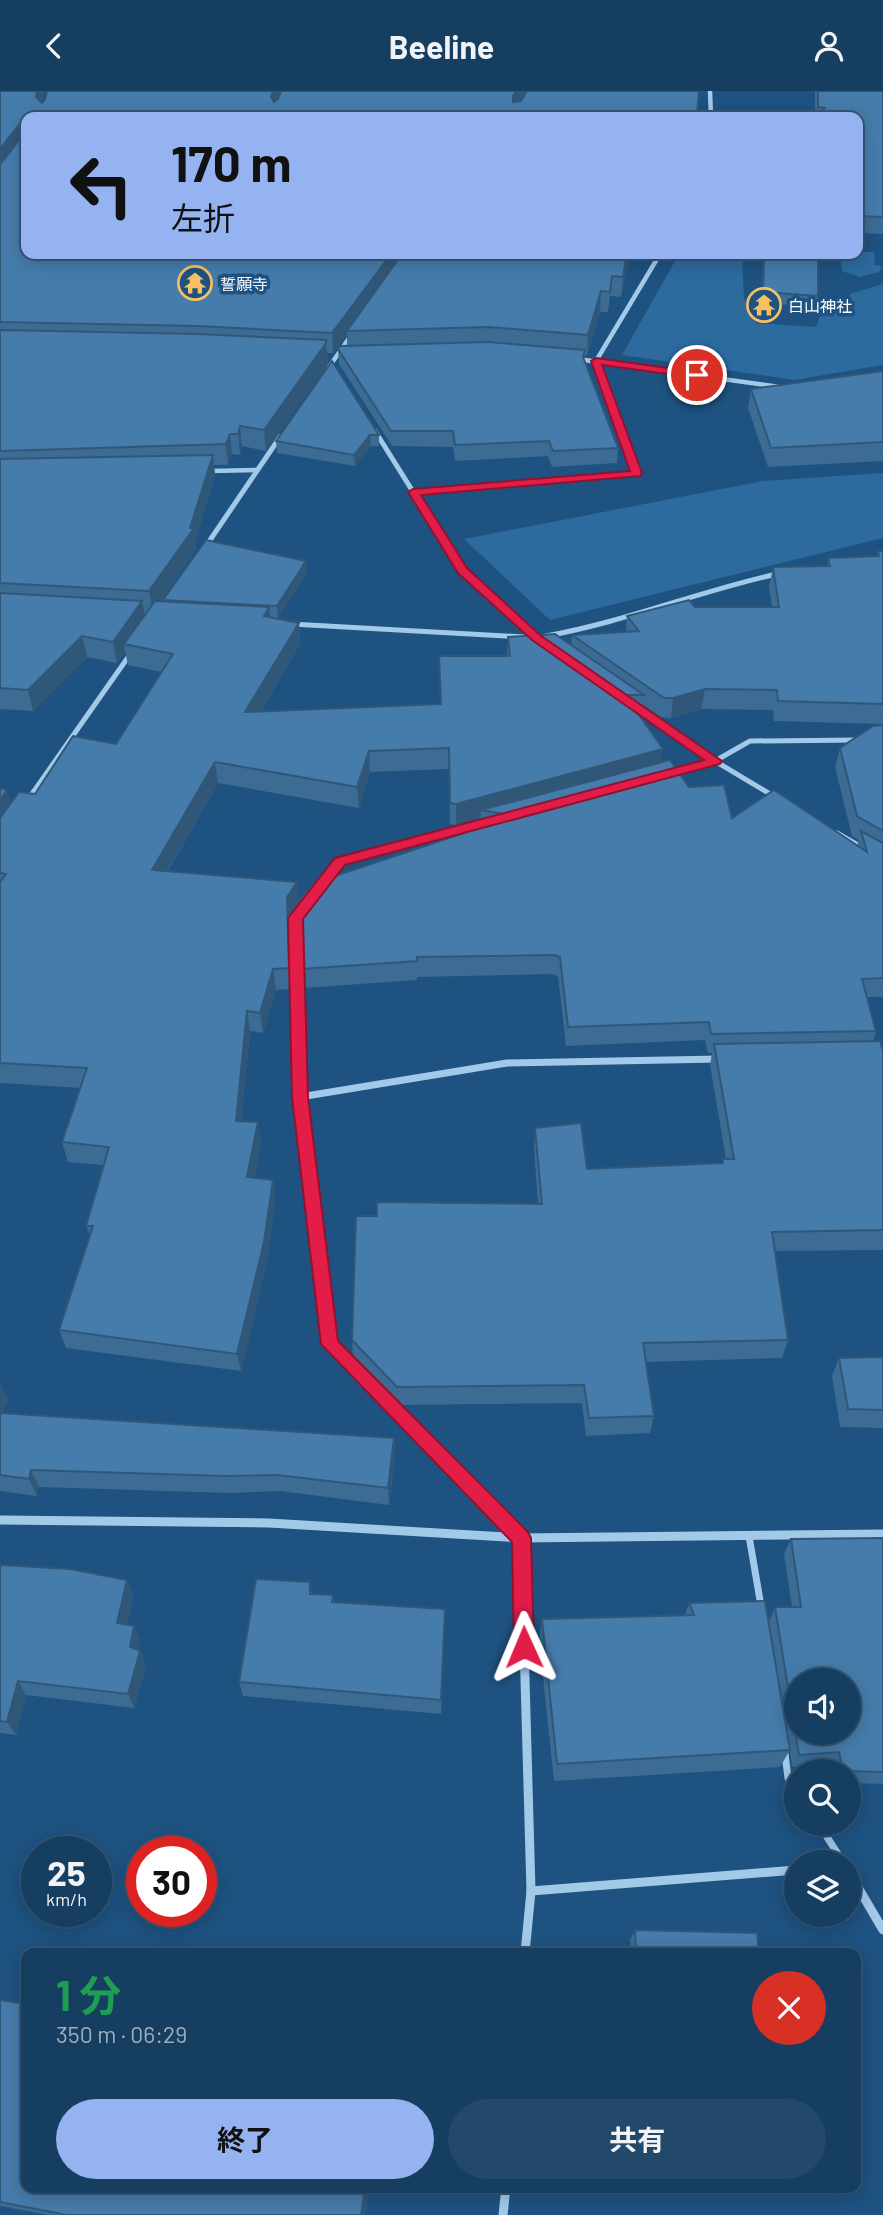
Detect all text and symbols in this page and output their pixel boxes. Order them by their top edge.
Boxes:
icon: back [35,27,73,65]
text: Beeline [389,27,494,65]
icon: person [810,27,848,65]
text: 170 m [171,133,291,192]
icon: left [56,140,147,231]
text: 左折 [171,198,235,236]
temple icon: 誓願寺 [176,264,214,302]
place label: 誓願寺 [220,274,268,293]
temple icon: 白山神社 [745,286,783,324]
place label: 白山神社 [788,296,852,315]
pin [667,345,727,405]
icon: arrive [678,356,716,394]
position arrow [487,1610,561,1684]
map controls [784,1668,861,1927]
button: sound [784,1668,861,1745]
button: search [784,1759,861,1836]
speed limit sign: 30 [126,1836,217,1927]
button: layers [784,1850,861,1927]
text: 25 [47,1851,86,1893]
text: km/h [46,1888,87,1910]
text: 1 分 [56,1969,121,2019]
button: close [752,1971,826,2045]
text: 350 m · 06:29 [56,2020,187,2048]
button: 終了 [56,2099,434,2179]
button: 共有 [448,2099,826,2179]

